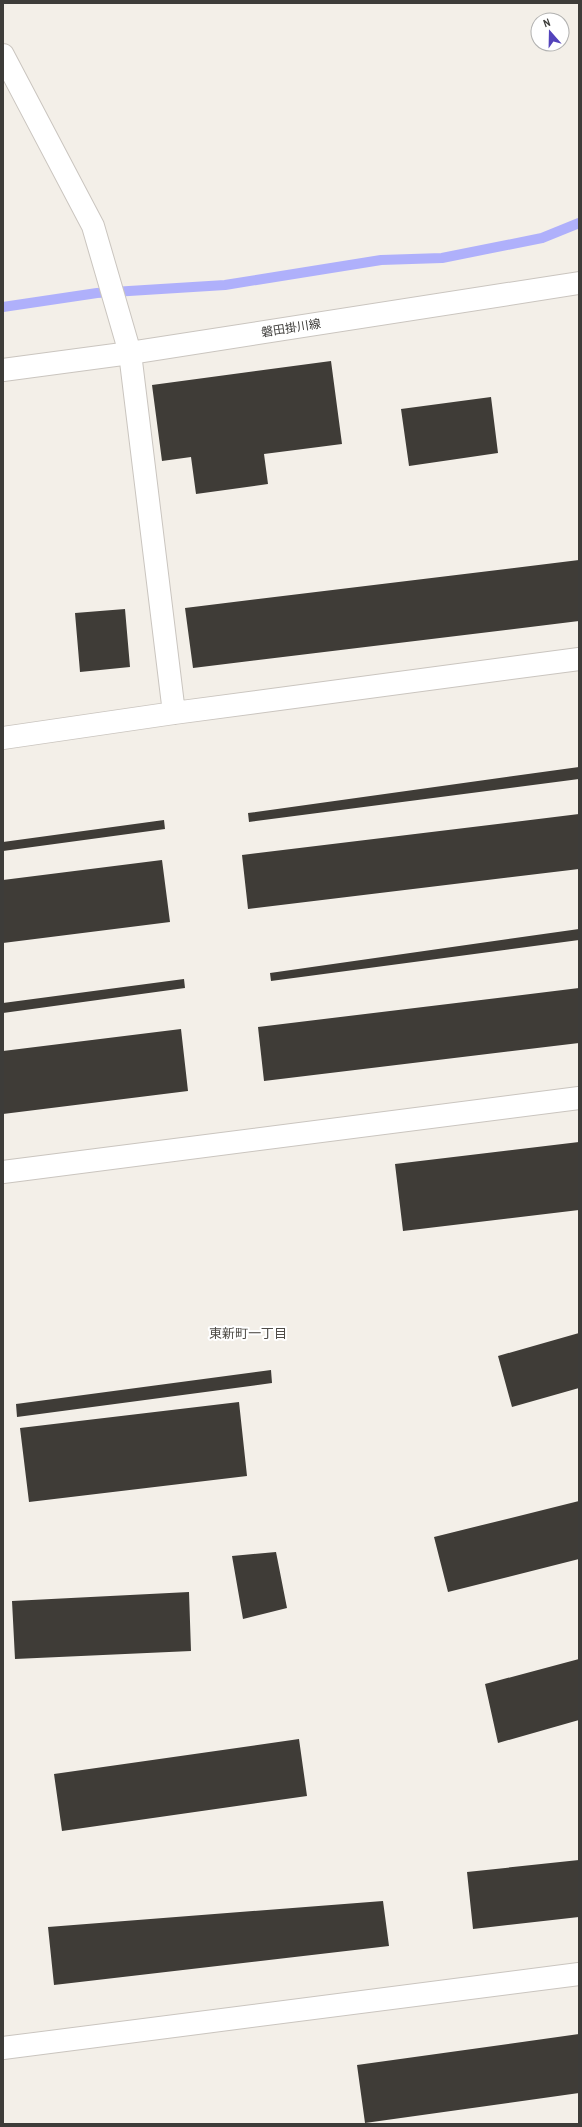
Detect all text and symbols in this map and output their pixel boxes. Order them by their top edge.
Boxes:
north arrow [530,12,570,52]
text: N [541,15,552,30]
street label: 磐田掛川線 [260,315,322,341]
district label: 東新町一丁目 [209,1325,287,1342]

